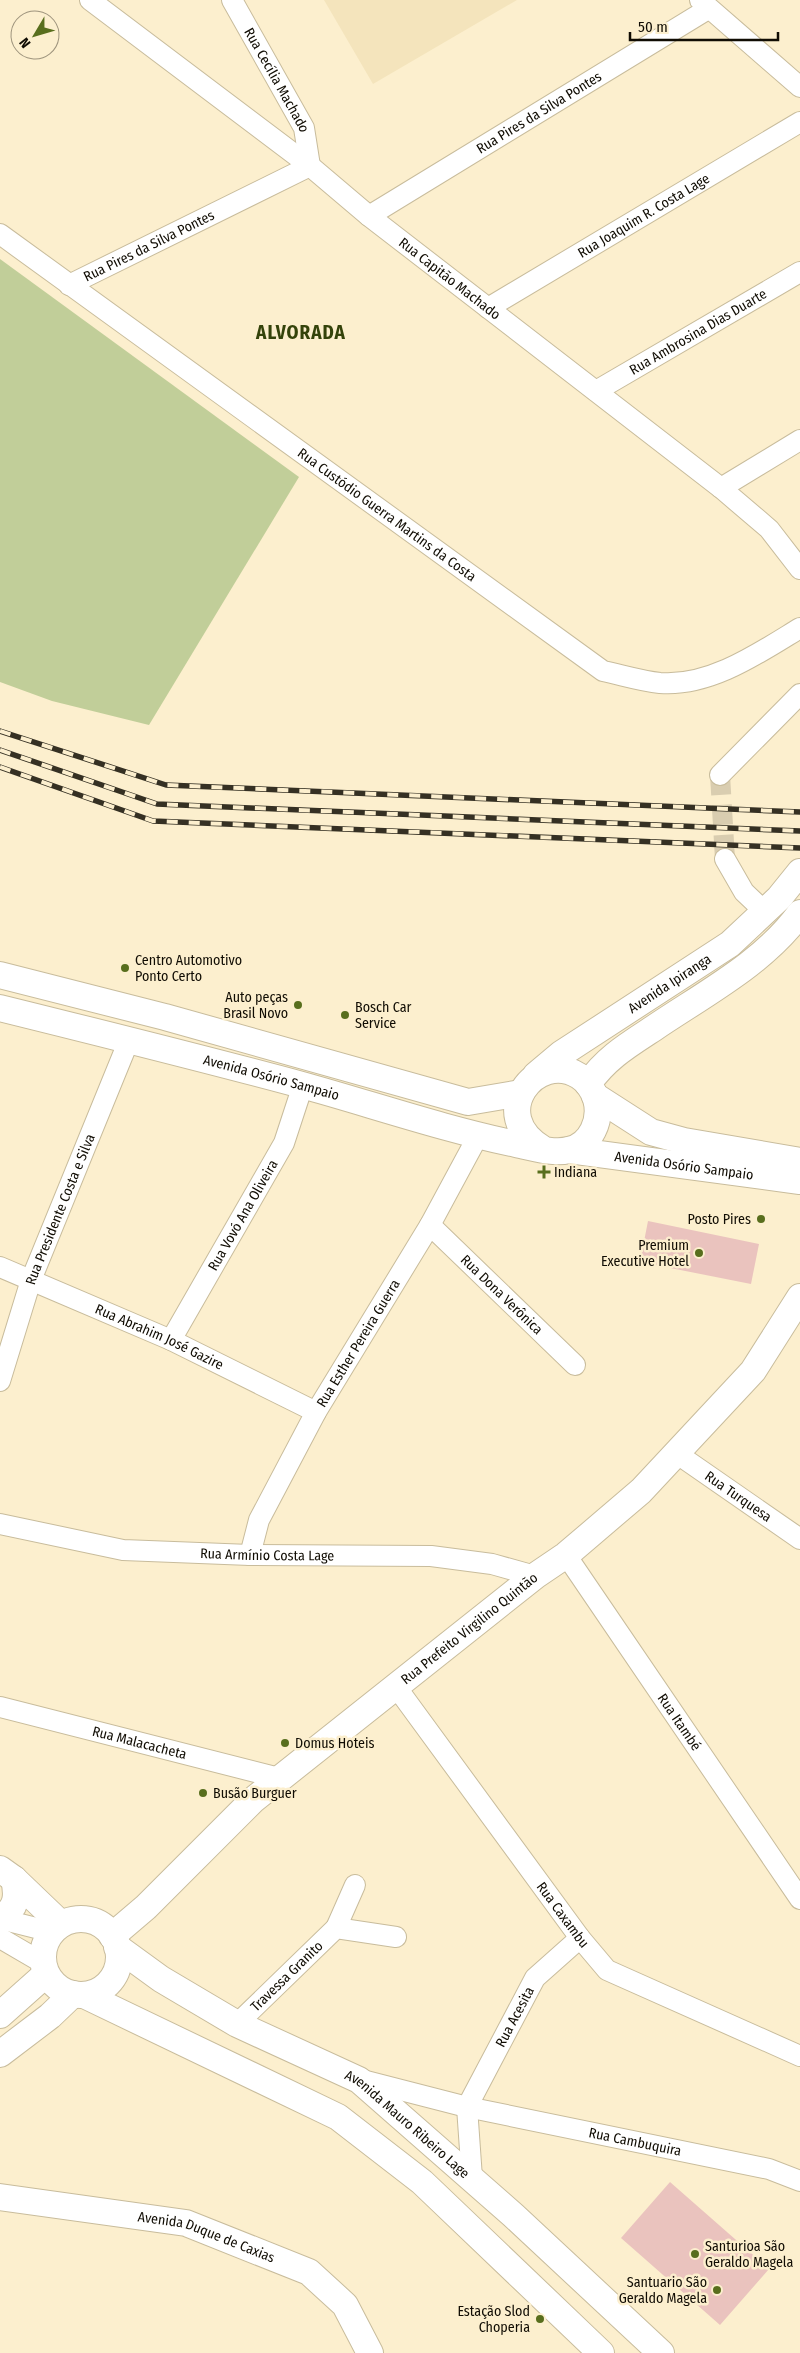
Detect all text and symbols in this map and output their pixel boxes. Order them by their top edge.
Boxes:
north arrow [10,10,60,60]
scale bar [630,10,778,42]
text: 50 m [638,18,668,36]
street label: Rua Cecília Machado [240,25,313,133]
text: N [16,34,34,51]
street label: Rua Pires da Silva Pontes [473,68,605,157]
street label: Rua Joaquim R. Costa Lage [575,170,713,262]
street label: Rua Pires da Silva Pontes [81,207,217,285]
street label: Rua Capitão Machado [395,234,504,323]
street label: Rua Ambrosina Dias Duarte [627,285,770,379]
district label: ALVORADA [255,321,346,344]
street label: Rua Custódio Guerra Martins da Costa [294,445,479,585]
street label: Avenida Ipiranga [625,951,715,1017]
place label: Centro Automotivo Ponto Certo [135,952,242,985]
marker: Centro Automotivo Ponto Certo [119,962,131,974]
place label: Auto peças Brasil Novo [223,989,288,1022]
marker: Auto peças Brasil Novo [292,999,304,1011]
place label: Bosch Car Service [355,999,411,1032]
marker: Bosch Car Service [339,1009,351,1021]
street label: Avenida Osório Sampaio [201,1051,341,1104]
street label: Rua Presidente Costa e Silva [22,1131,99,1287]
street label: Avenida Osório Sampaio [613,1148,754,1184]
street label: Rua Vovó Ana Oliveira [205,1157,282,1274]
place label: Indiana [554,1164,597,1181]
marker: Indiana [538,1166,550,1178]
place label: Posto Pires [687,1211,751,1228]
marker: Posto Pires [755,1213,767,1225]
place label: Premium Executive Hotel [601,1237,689,1270]
marker: Premium Executive Hotel [693,1247,705,1259]
street label: Rua Dona Verônica [457,1251,546,1338]
street label: Rua Esther Pereira Guerra [313,1276,404,1410]
street label: Rua Abrahim José Gazire [93,1301,226,1374]
street label: Rua Turquesa [702,1468,775,1526]
street label: Rua Armínio Costa Lage [200,1545,334,1564]
street label: Rua Prefeito Virgilino Quintão [398,1569,541,1688]
street label: Rua Itambé [654,1691,705,1754]
street label: Rua Malacacheta [90,1723,189,1763]
place label: Domus Hoteis [295,1735,375,1752]
marker: Domus Hoteis [279,1737,291,1749]
place label: Busão Burguer [213,1785,297,1802]
marker: Busão Burguer [197,1787,209,1799]
street label: Rua Caxambu [533,1879,592,1951]
street label: Travessa Granito [247,1937,327,2015]
street label: Rua Acesita [492,1984,538,2050]
street label: Avenida Mauro Ribeiro Lage [342,2067,473,2182]
street label: Rua Cambuquira [587,2124,683,2160]
street label: Avenida Duque de Caxias [137,2208,277,2267]
place label: Santurioa São Geraldo Magela [705,2238,793,2271]
marker: Santurioa São Geraldo Magela [689,2248,701,2260]
place label: Santuario São Geraldo Magela [619,2274,707,2307]
marker: Santuario São Geraldo Magela [711,2284,723,2296]
place label: Estação Slod Choperia [457,2303,530,2336]
marker: Estação Slod Choperia [534,2313,546,2325]

